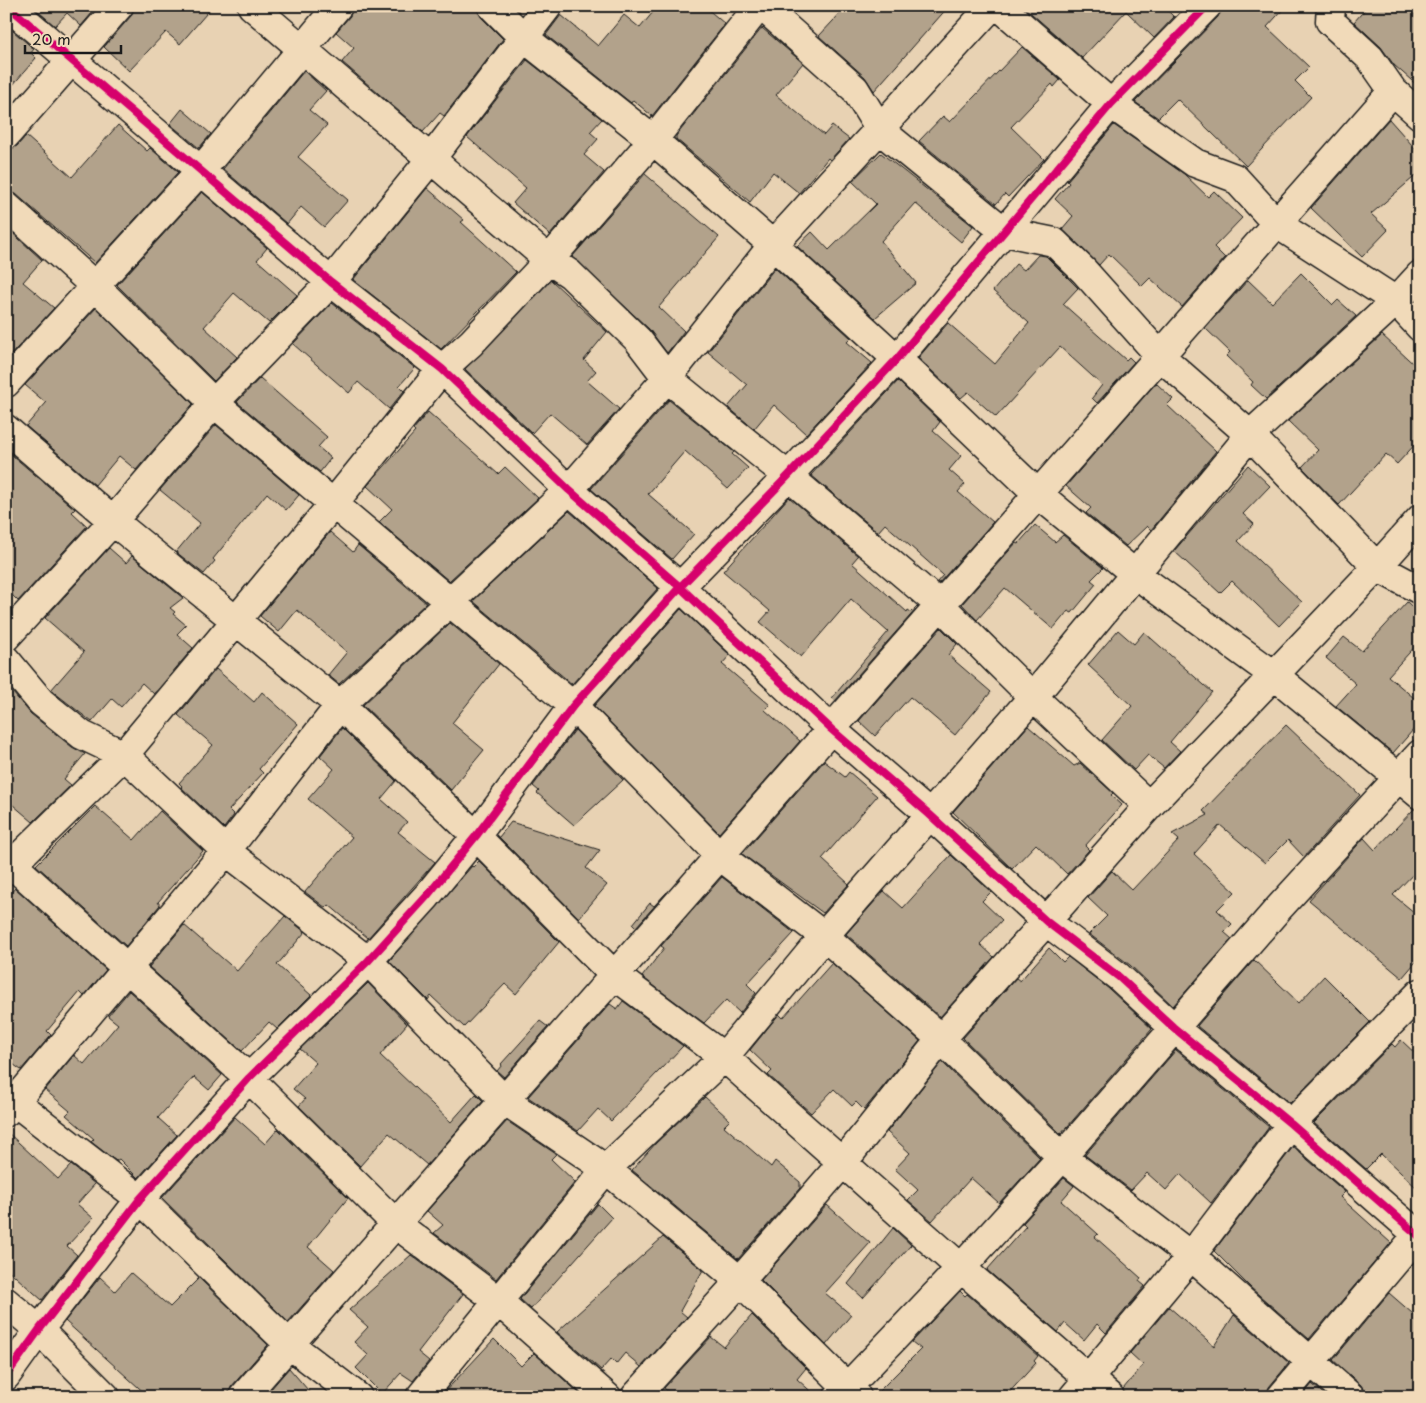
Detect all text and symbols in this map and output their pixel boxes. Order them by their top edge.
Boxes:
scale bar [25,22,121,54]
text: 20 m [32,27,71,50]

